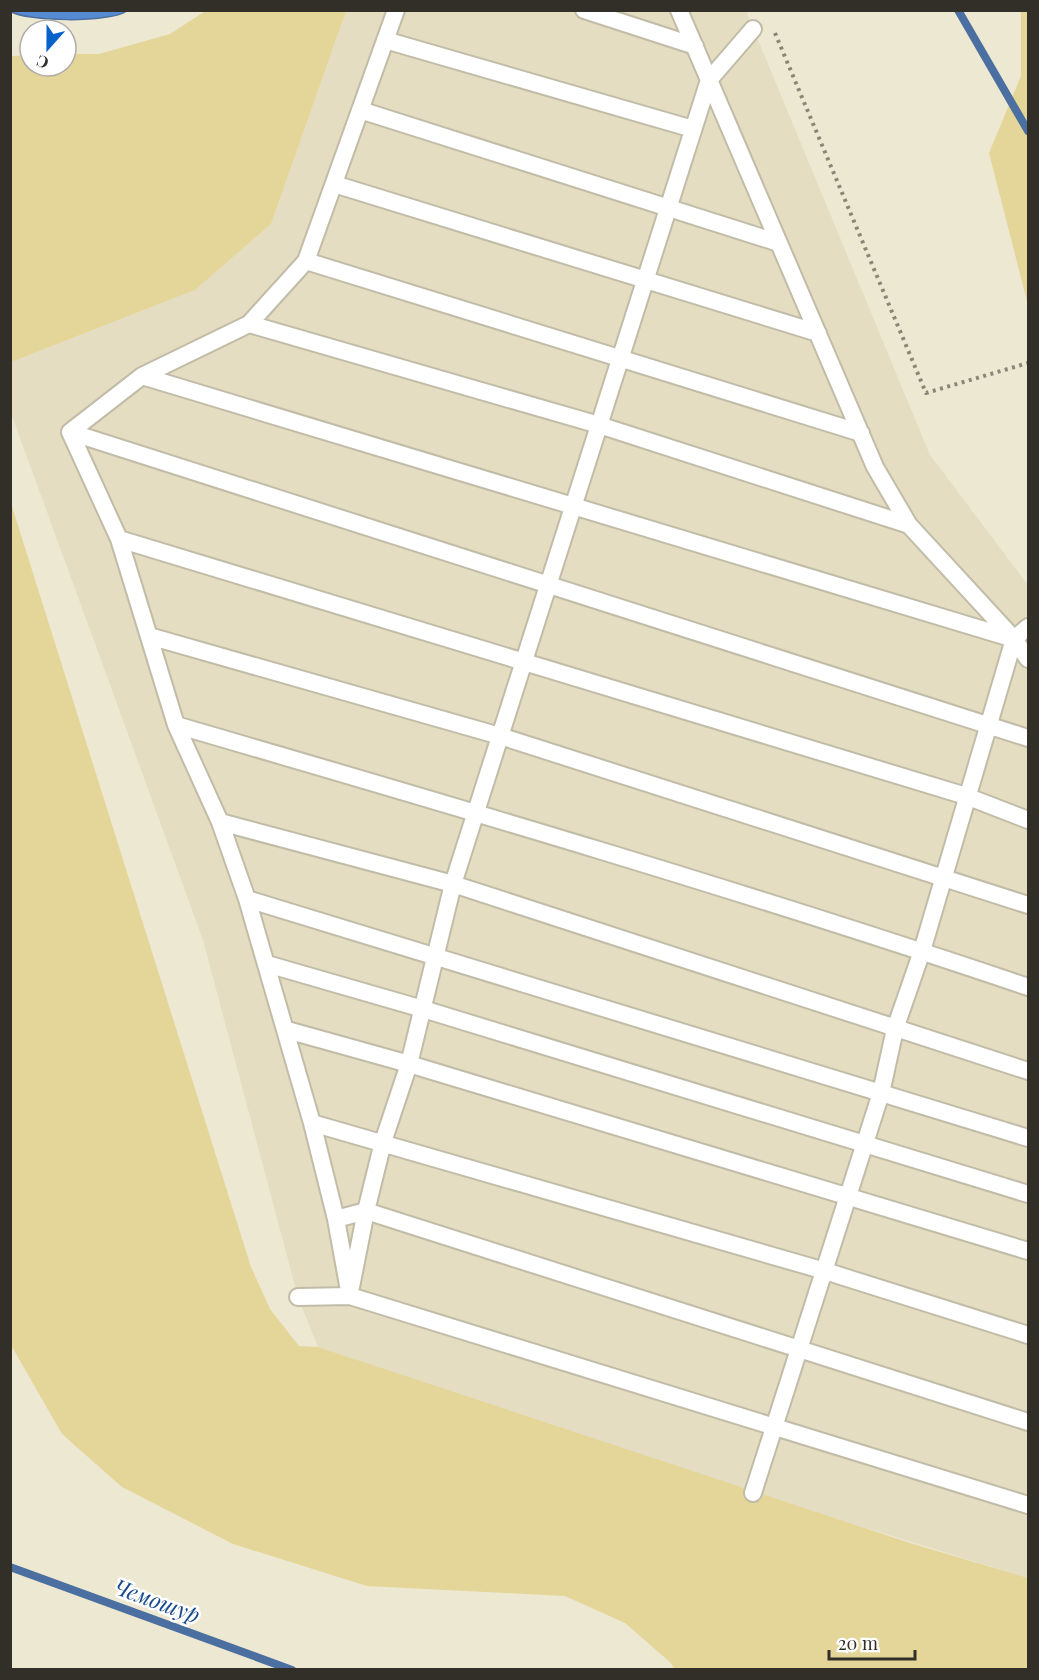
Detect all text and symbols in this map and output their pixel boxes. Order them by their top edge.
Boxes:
north arrow [18,18,78,78]
text: С [33,51,51,74]
water label: Чемошур [110,1571,204,1629]
scale bar [829,1623,914,1661]
text: 20 m [838,1631,878,1655]

